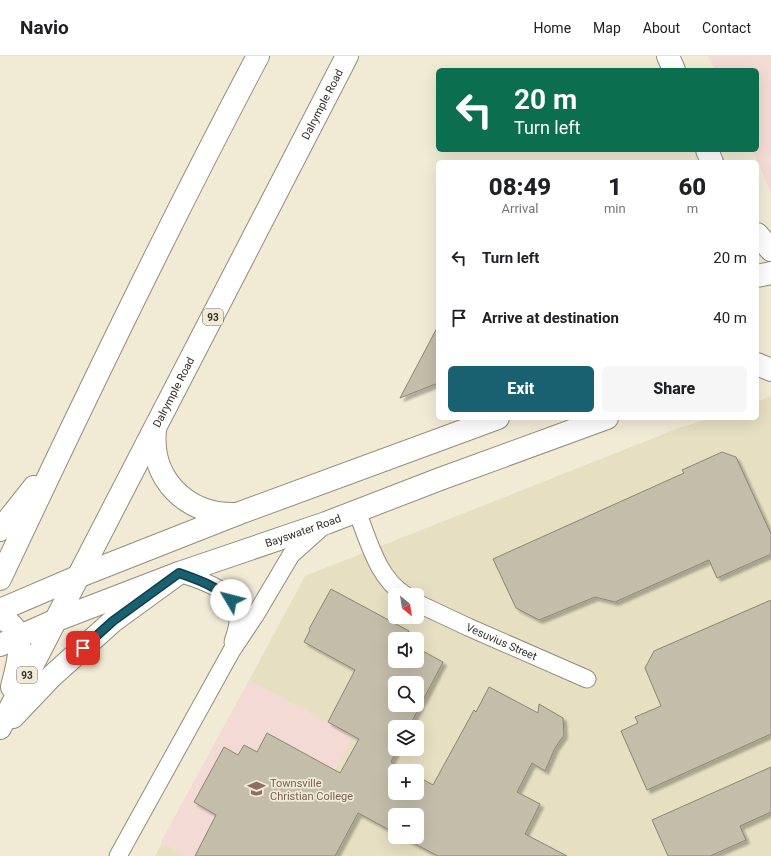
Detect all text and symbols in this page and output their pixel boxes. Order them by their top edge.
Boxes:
text: Navio [20,16,69,39]
text: Home [533,20,571,36]
text: Map [593,20,621,36]
text: About [643,20,680,36]
text: Contact [702,20,751,36]
street label: Dalrymple Road [299,67,346,142]
text: 20 m [514,83,577,116]
icon: left [448,84,500,136]
text: Turn left [514,117,580,138]
text: 08:49 [489,173,551,201]
text: 1 [608,173,622,201]
text: 60 [678,173,706,201]
text: Arrival [502,201,538,216]
text: min [604,201,626,216]
text: m [687,201,698,216]
icon: left [448,247,470,269]
text: Turn left [482,249,539,267]
text: 20 m [713,249,747,267]
icon: arrive [448,307,470,329]
road number: 93 [203,309,223,325]
text: Arrive at destination [482,309,619,327]
text: 40 m [713,309,747,327]
street label: Dalrymple Road [150,355,197,429]
button: Exit [448,366,594,412]
button: Share [602,366,747,412]
street label: Bayswater Road [263,511,343,550]
position arrow [210,579,252,621]
north arrow [388,588,424,624]
map controls [388,588,424,844]
street label: Vesuvius Street [464,621,539,663]
pin [66,631,100,665]
button: sound [388,632,424,668]
icon: arrive [72,637,94,659]
road number: 93 [17,667,37,683]
button: search [388,676,424,712]
button: layers [388,720,424,756]
button: + [388,764,424,800]
place label: Townsville Christian College [270,777,353,803]
school or university icon: Townsville Christian College [247,779,267,799]
button: − [388,808,424,844]

